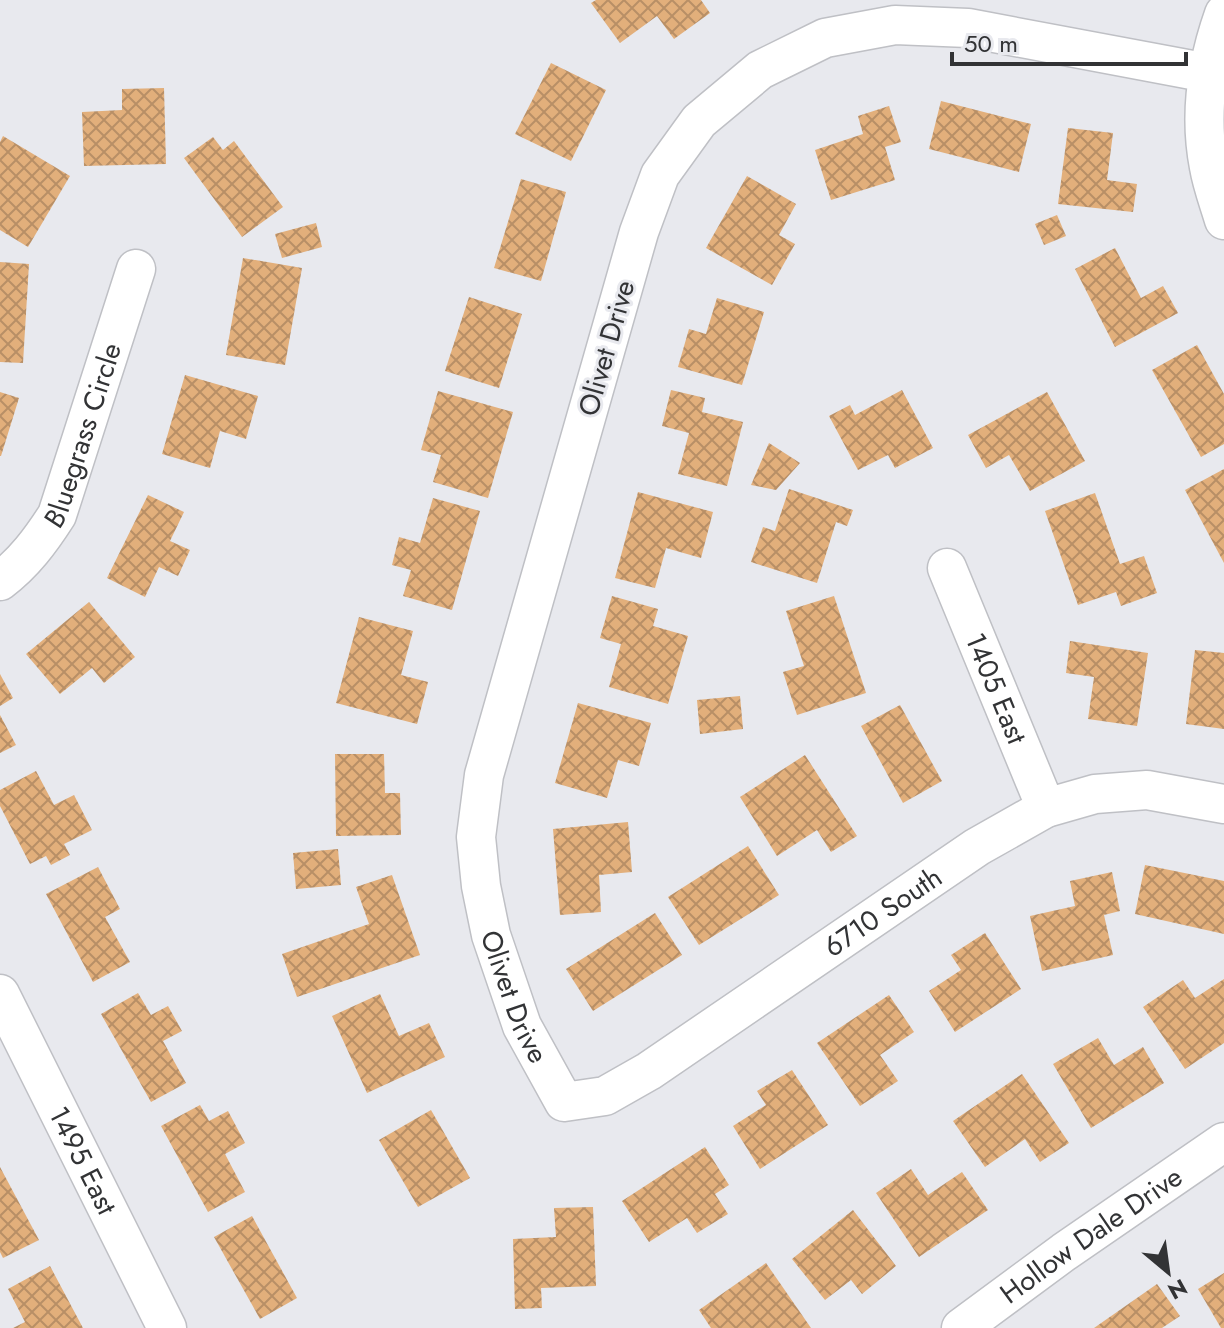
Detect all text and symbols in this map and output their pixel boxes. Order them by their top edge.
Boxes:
scale bar [952,16,1186,66]
text: 50 m [964,26,1018,61]
street label: Olivet Drive [568,275,645,421]
street label: Bluegrass Circle [34,338,132,536]
street label: 1405 East [955,627,1037,750]
street label: 6710 South [815,857,950,967]
street label: Olivet Drive [470,925,559,1071]
street label: 1495 East [38,1099,127,1222]
street label: Hollow Dale Drive [992,1157,1191,1314]
north arrow [1128,1232,1208,1312]
text: N [1162,1271,1193,1308]

